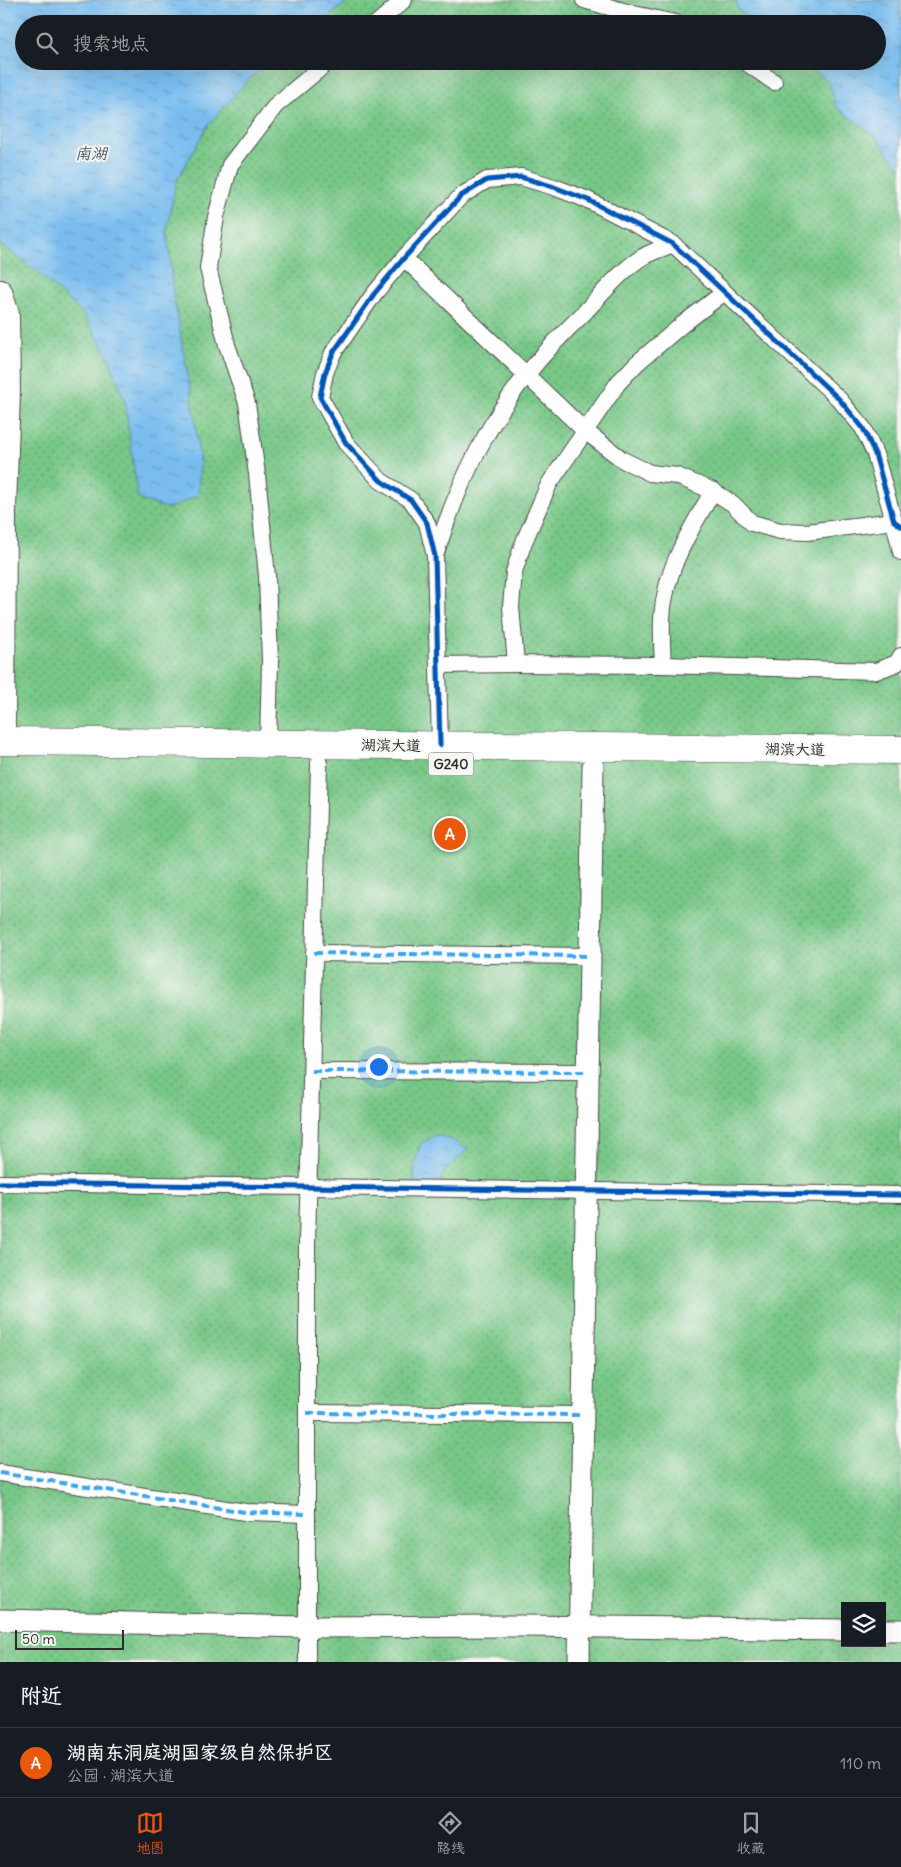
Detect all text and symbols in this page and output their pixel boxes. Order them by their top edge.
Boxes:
search box [15,15,886,70]
icon: search [33,29,61,57]
text: 搜索地点 [73,31,149,55]
water label: 南湖 [75,143,109,163]
street label: 湖滨大道 [361,735,421,755]
street label: 湖滨大道 [765,739,825,759]
road number: G240 [428,752,474,776]
pin: A [434,815,466,853]
your location [366,1054,392,1080]
map controls [841,1602,886,1647]
button: layers [841,1602,886,1647]
scale bar [15,1627,124,1650]
text: 50 m [22,1630,55,1648]
text: 附近 [20,1682,62,1709]
text: 湖南东洞庭湖国家级自然保护区 [67,1740,333,1764]
text: A [31,1753,41,1773]
text: 110 m [840,1753,881,1773]
text: 公园 · 湖滨大道 [67,1765,174,1785]
tab: 地图 [136,1809,164,1857]
tab: 路线 [436,1809,464,1857]
tab: 收藏 [737,1809,765,1857]

